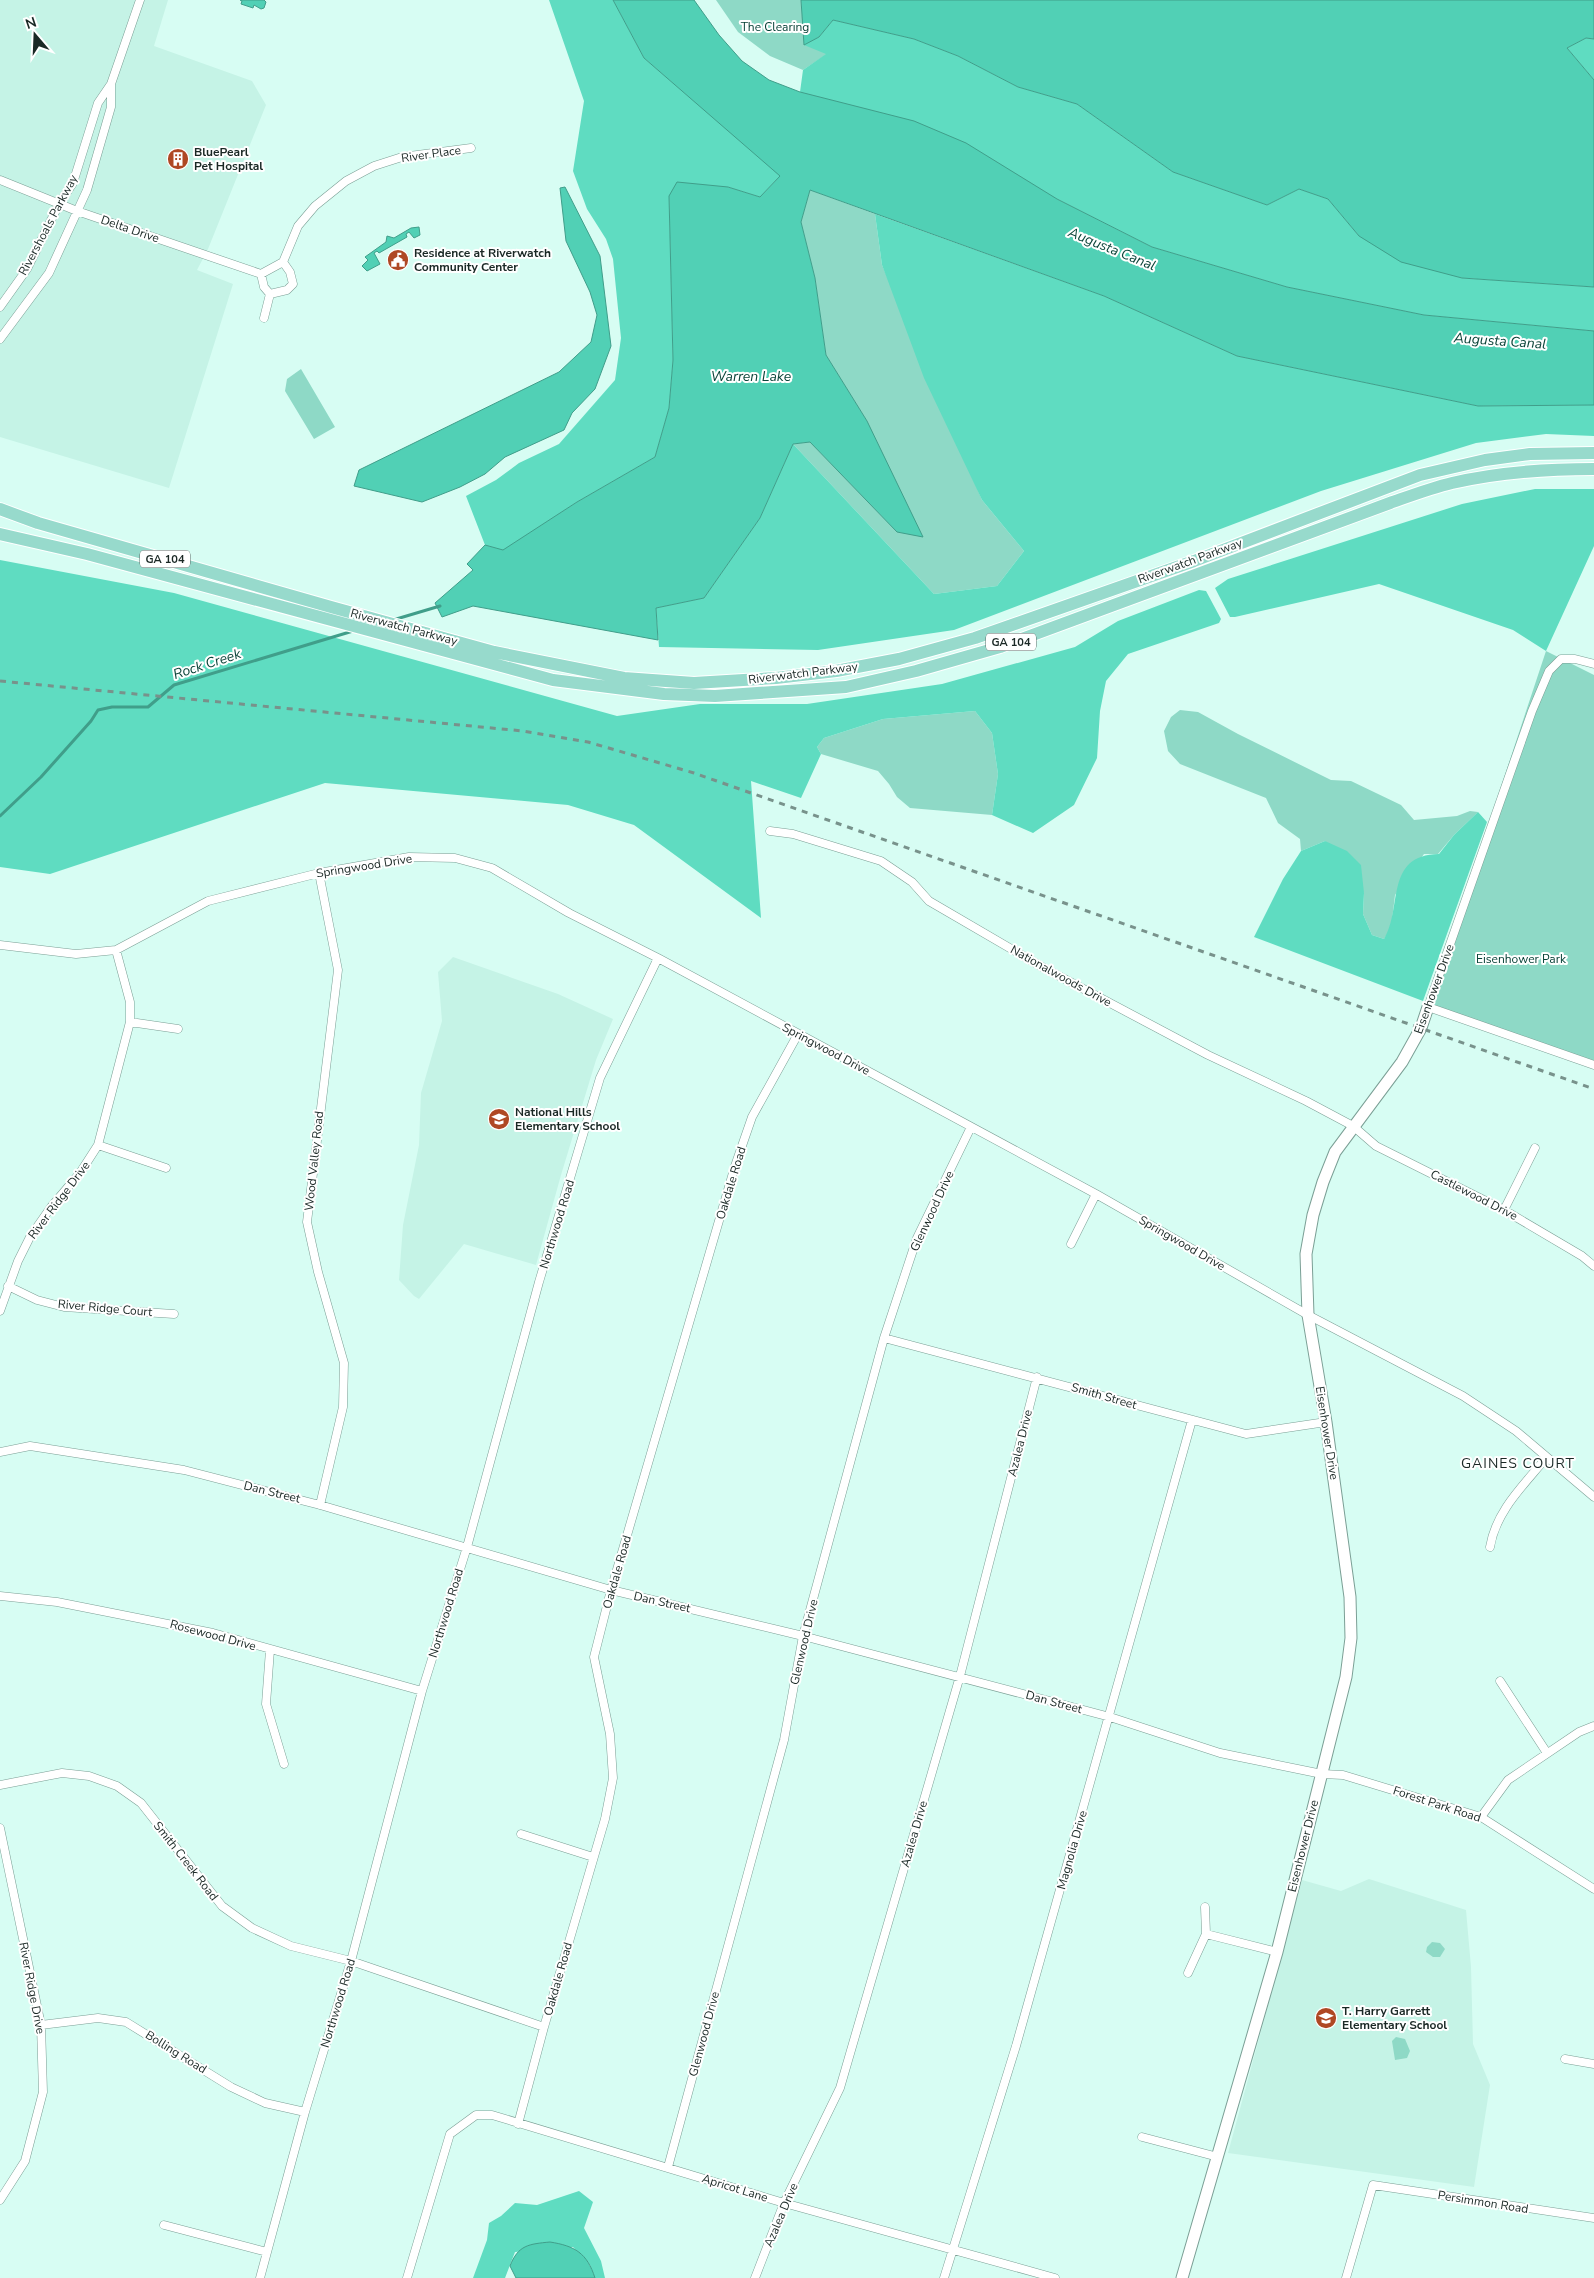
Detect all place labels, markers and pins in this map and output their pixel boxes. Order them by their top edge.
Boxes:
place label: BluePearl Pet Hospital [194,144,263,174]
building icon: BluePearl Pet Hospital [166,147,190,171]
place label: Residence at Riverwatch Community Center [414,245,551,275]
public building icon: Residence at Riverwatch Community Center [386,248,410,272]
place label: National Hills Elementary School [515,1104,620,1134]
school or university icon: National Hills Elementary School [487,1107,511,1131]
place label: T. Harry Garrett Elementary School [1342,2003,1447,2033]
school or university icon: T. Harry Garrett Elementary School [1314,2006,1338,2030]

